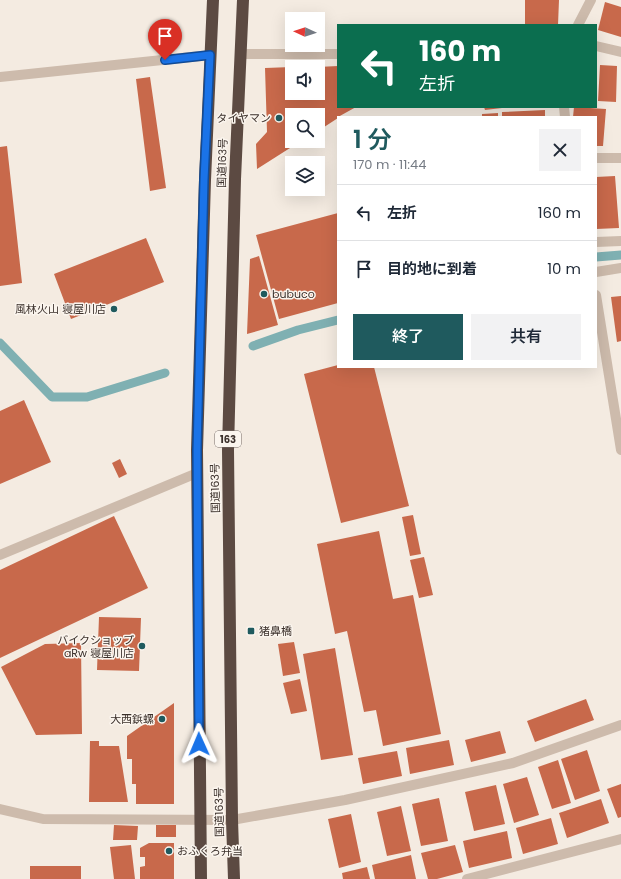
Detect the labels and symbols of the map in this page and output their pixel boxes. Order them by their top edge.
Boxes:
north arrow [285,12,325,52]
pin [148,19,182,60]
place label: タイヤマン [216,110,271,126]
marker: タイヤマン [274,113,284,123]
street label: 国道163号 [213,138,231,188]
place label: bubuco [272,286,315,302]
marker: bubuco [259,289,269,299]
place label: 風林火山 寝屋川店 [15,301,106,317]
marker: 風林火山 寝屋川店 [109,304,119,314]
road number: 163 [215,431,241,447]
street label: 国道163号 [207,463,223,513]
place label: 猪鼻橋 [259,623,292,639]
marker: 猪鼻橋 [246,626,256,636]
place label: バイクショップ aRw 寝屋川店 [57,632,134,661]
marker: バイクショップ aRw 寝屋川店 [137,641,147,651]
place label: 大西鋲螺 [110,711,154,727]
marker: 大西鋲螺 [157,714,167,724]
position arrow [178,723,220,765]
street label: 国道163号 [211,787,227,837]
place label: おふくろ弁当 [177,843,243,859]
marker: おふくろ弁当 [164,846,174,856]

